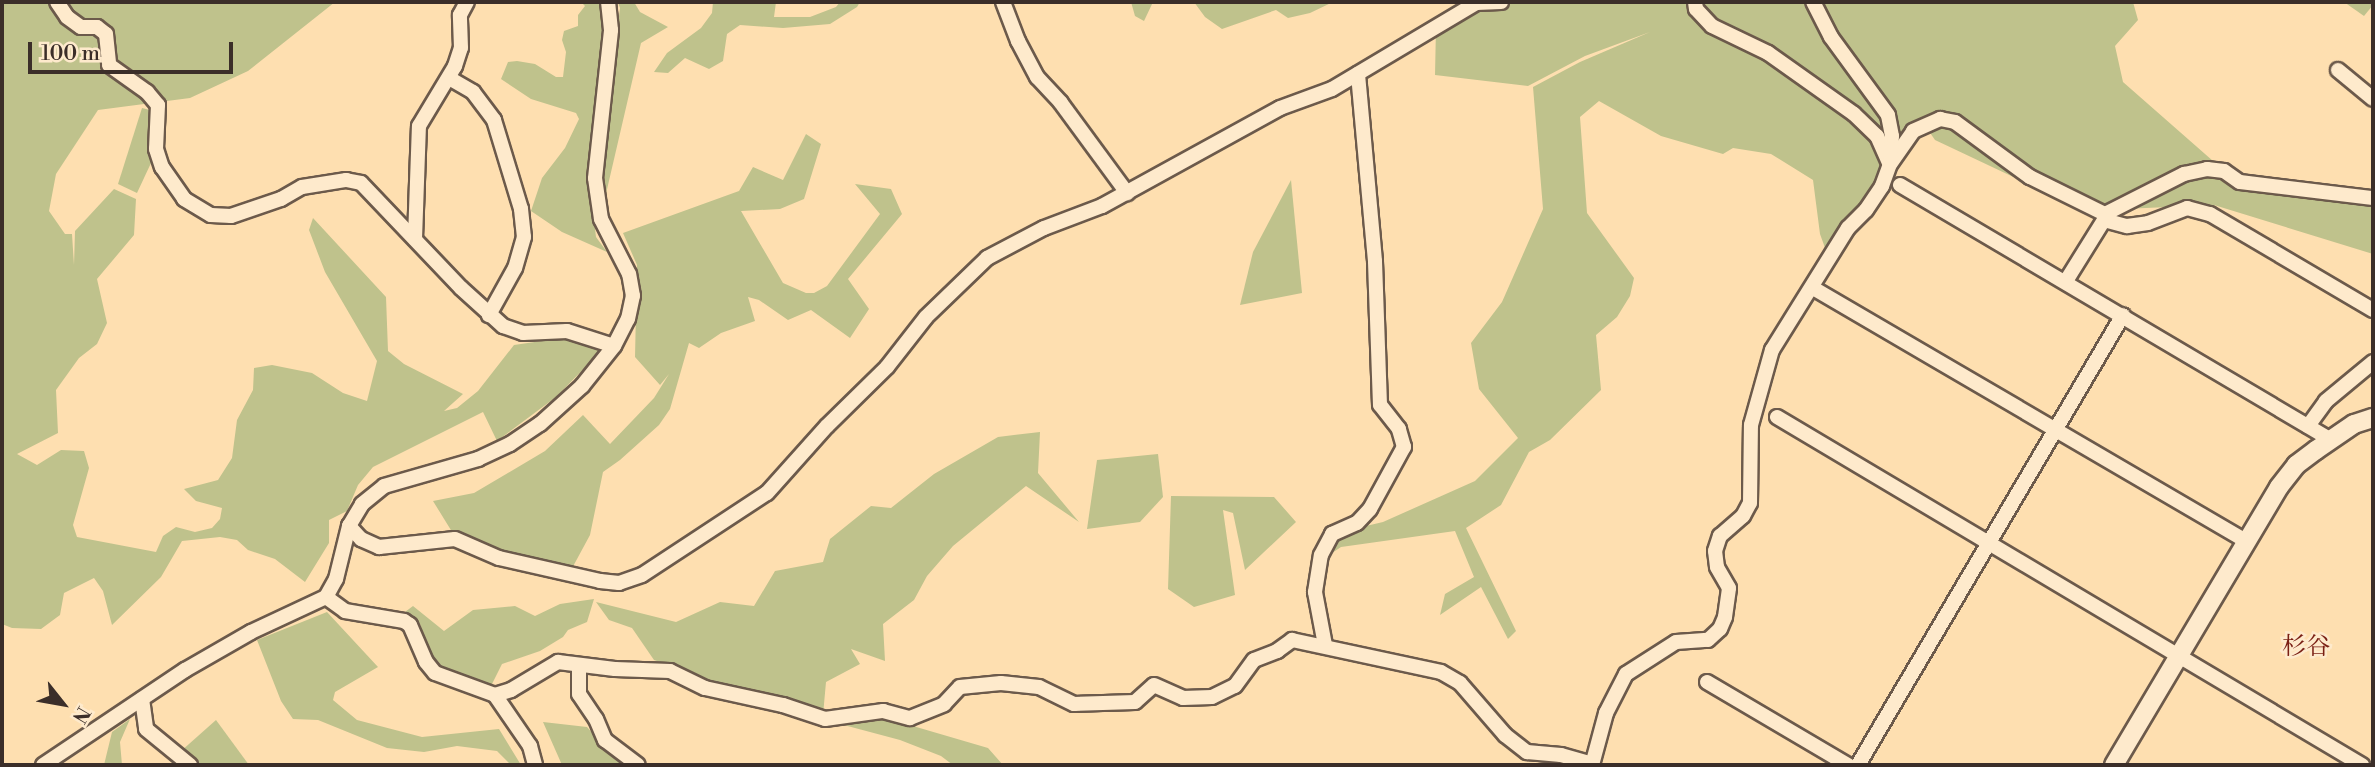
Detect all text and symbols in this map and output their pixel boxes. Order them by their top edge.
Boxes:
scale bar [32,28,236,72]
text: 100 m [41,41,100,67]
district label: 杉谷 [2282,634,2330,662]
north arrow [28,669,98,739]
text: N [67,702,95,727]

